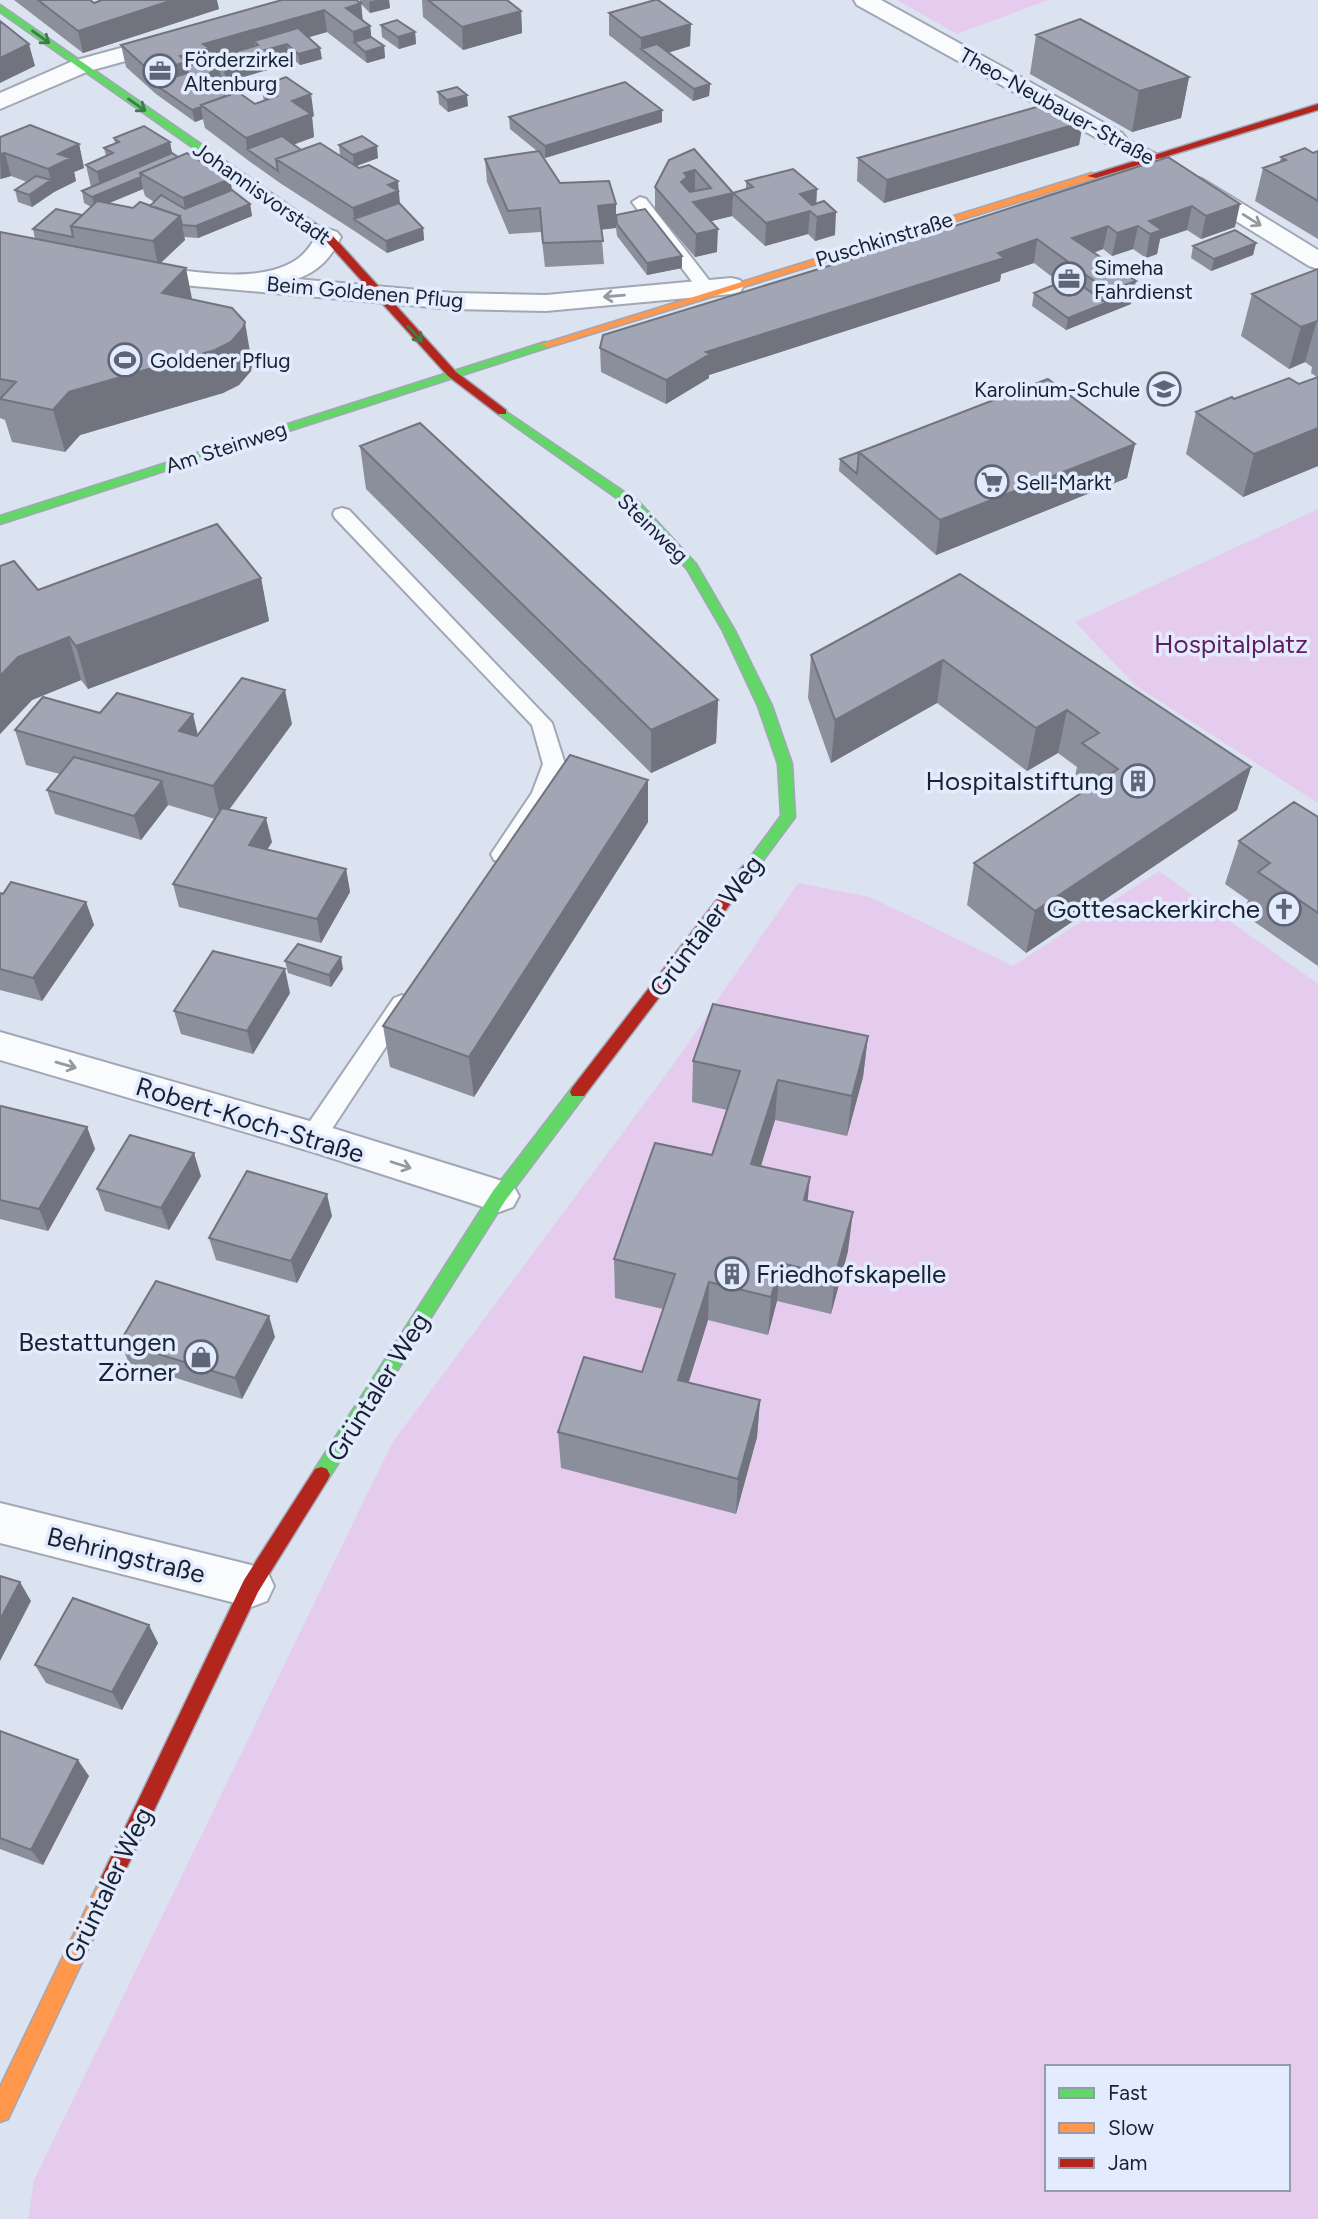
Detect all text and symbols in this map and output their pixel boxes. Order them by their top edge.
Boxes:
one-way arrow [31,30,50,44]
street label: Theo-Neubauer-Straße [955,42,1159,170]
place label: Förderzirkel Altenburg [184,47,294,96]
office icon: Förderzirkel Altenburg [141,52,179,90]
one-way arrow [127,98,146,112]
street label: Johannisvorstadt [188,136,336,250]
street label: Puschkinstraße [812,206,956,272]
one-way arrow [1242,214,1262,228]
place label: Simeha Fahrdienst [1094,255,1193,304]
office icon: Simeha Fahrdienst [1050,260,1088,298]
street label: Beim Goldenen Pflug [266,271,464,313]
one-way arrow [603,290,626,303]
one-way arrow [407,325,423,343]
sports icon: Goldener Pflug [106,341,144,379]
place label: Goldener Pflug [150,348,291,373]
school or university icon: Karolinum-Schule [1145,370,1183,408]
place label: Karolinum-Schule [974,377,1140,402]
street label: Am Steinweg [162,416,290,478]
supermarket icon: Sell-Markt [973,463,1011,501]
place label: Sell-Markt [1016,470,1112,495]
street label: Steinweg [612,488,694,568]
park label: Hospitalplatz [1154,628,1308,660]
building icon: Hospitalstiftung [1119,762,1157,800]
place label: Hospitalstiftung [925,765,1114,797]
street label: Grüntaler Weg [642,849,770,1003]
church icon: Gottesackerkirche [1265,890,1303,928]
place label: Gottesackerkirche [1046,893,1260,925]
one-way arrow [54,1059,76,1072]
street label: Robert-Koch-Straße [132,1070,368,1170]
one-way arrow [390,1159,412,1172]
building icon: Friedhofskapelle [713,1255,751,1293]
place label: Friedhofskapelle [756,1258,946,1290]
street label: Grüntaler Weg [320,1307,436,1467]
place label: Bestattungen Zörner [18,1326,176,1388]
shop icon: Bestattungen Zörner [182,1338,220,1376]
street label: Behringstraße [44,1520,208,1590]
street label: Grüntaler Weg [57,1802,159,1968]
legend [1045,2065,1290,2191]
text: Fast [1108,2080,1148,2105]
text: Slow [1108,2115,1154,2140]
text: Jam [1108,2150,1147,2175]

